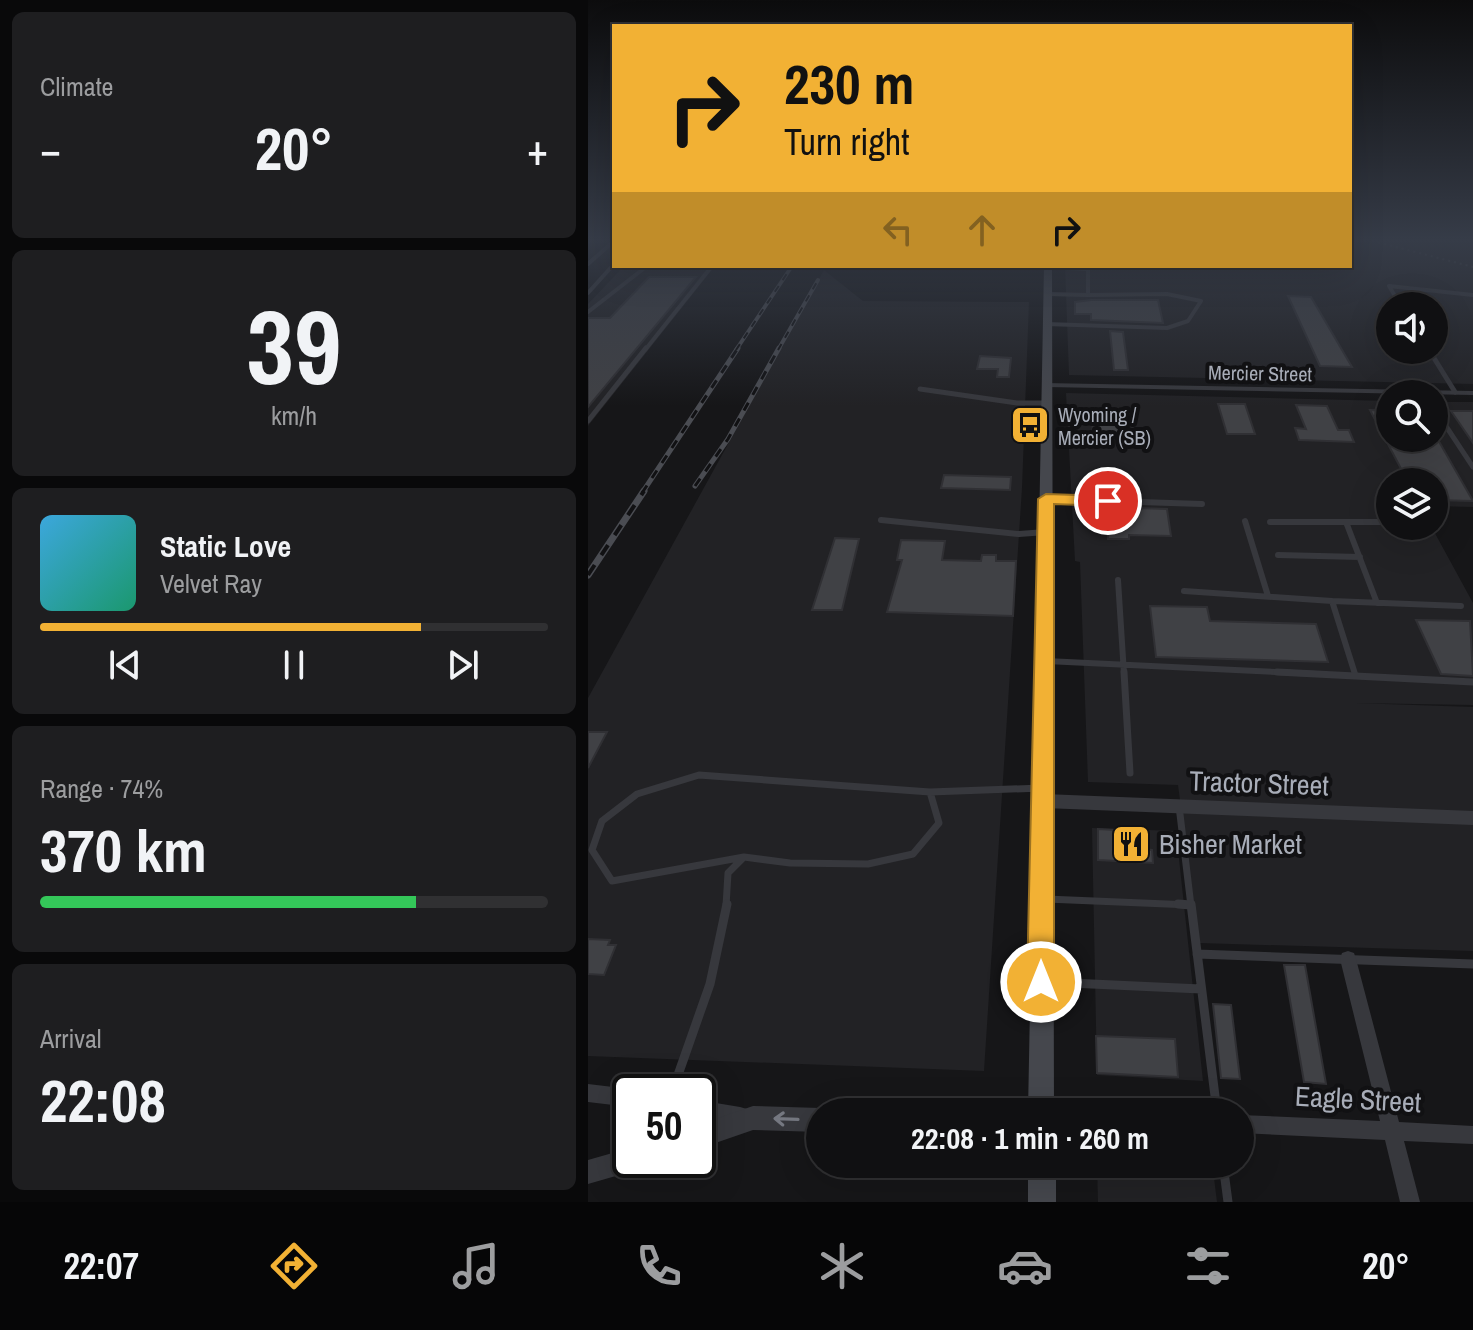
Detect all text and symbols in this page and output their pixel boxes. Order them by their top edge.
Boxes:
text: 230 m [784,46,914,121]
icon: right [652,56,756,160]
text: Climate [40,69,113,104]
text: 20° [255,108,333,189]
text: Turn right [784,118,909,166]
text: − [40,119,61,179]
text: + [527,119,548,179]
icon: left [876,208,920,252]
icon: ahead [960,208,1004,252]
icon: right [1044,208,1088,252]
text: 39 [247,276,341,416]
map controls [1376,292,1448,540]
button: sound [1376,292,1448,364]
street label: Mercier Street [1208,359,1313,387]
button: search [1376,380,1448,452]
text: km/h [271,398,317,433]
place label: Wyoming / Mercier (SB) [1058,401,1151,451]
bus stop icon: Wyoming / Mercier (SB) [1009,404,1051,446]
pin [1074,467,1142,535]
button: layers [1376,468,1448,540]
icon: arrive [1086,479,1130,523]
text: Static Love [160,526,291,566]
text: Velvet Ray [160,566,262,601]
icon: previous [103,643,147,687]
icon: pause [272,643,316,687]
icon: next [441,643,485,687]
street label: Tractor Street [1189,762,1329,804]
text: Range · 74% [40,771,163,806]
text: 370 km [40,810,207,891]
restaurant icon: Bisher Market [1110,823,1152,865]
place label: Bisher Market [1159,825,1302,863]
position arrow [999,940,1083,1024]
text: Arrival [40,1021,102,1056]
text: 22:08 [40,1060,166,1141]
speed limit sign: 50 [612,1074,716,1178]
street label: Eagle Street [1294,1077,1422,1121]
one-way arrow [773,1112,800,1127]
text: 22:08 · 1 min · 260 m [911,1118,1149,1158]
icon: directions [266,1238,322,1294]
icon: music [448,1238,504,1294]
icon: phone [631,1238,687,1294]
icon: climate [814,1238,870,1294]
icon: car [997,1238,1053,1294]
icon: filters [1180,1238,1236,1294]
text: 22:07 [63,1242,139,1290]
text: 20° [1362,1242,1410,1290]

